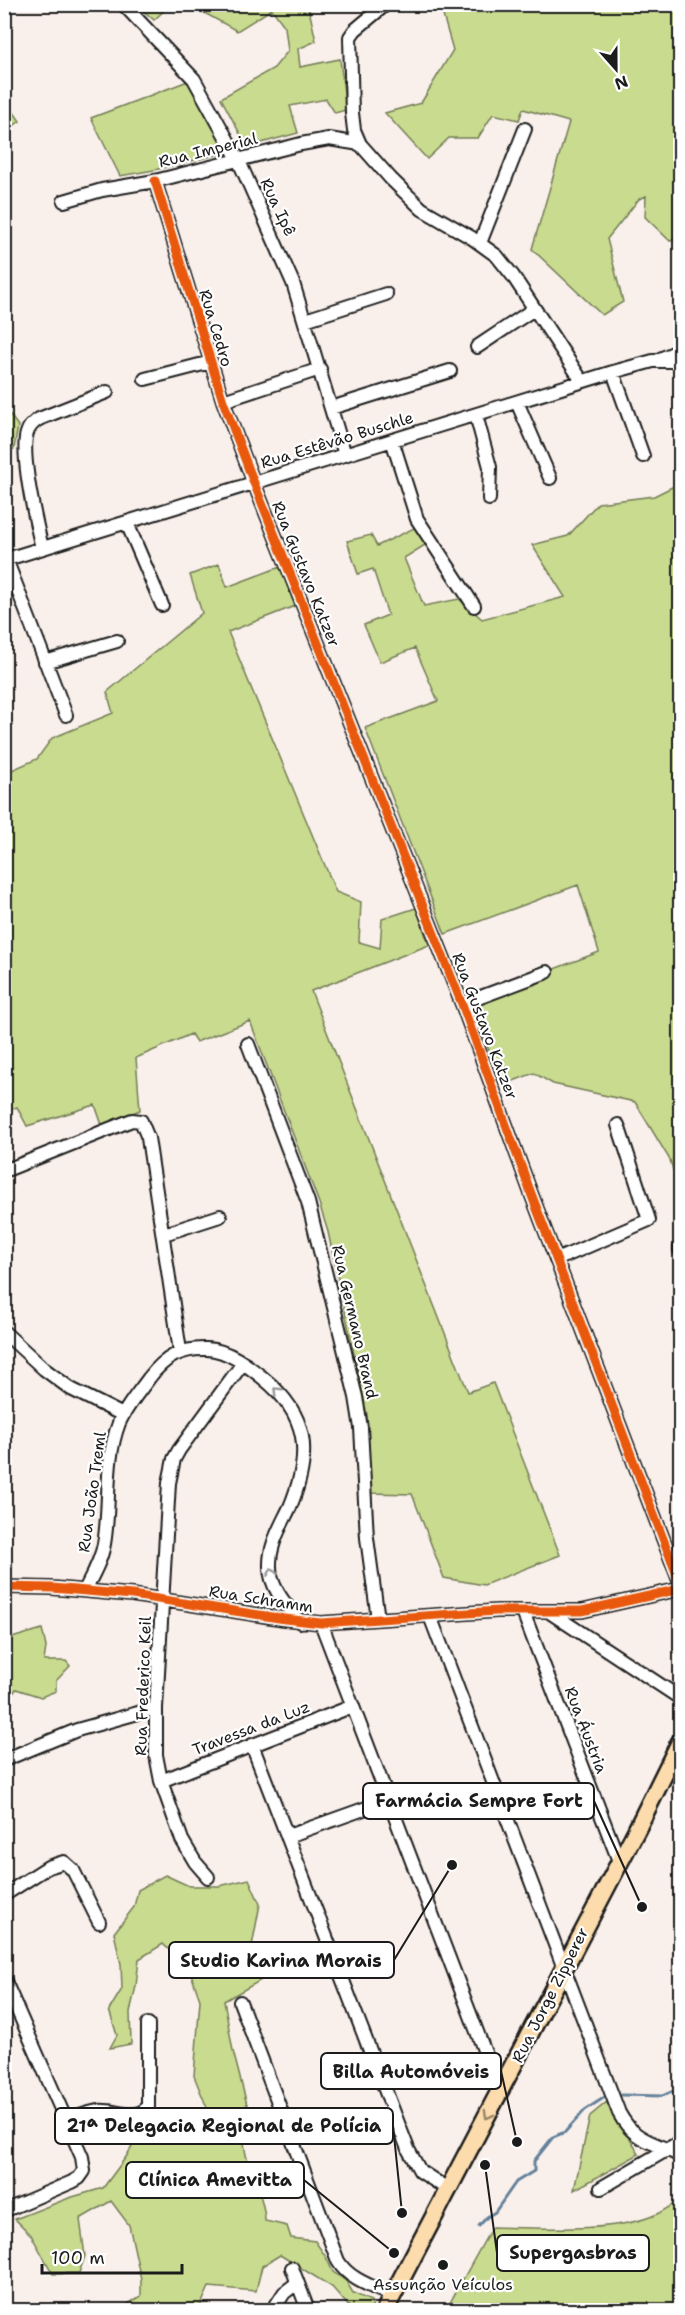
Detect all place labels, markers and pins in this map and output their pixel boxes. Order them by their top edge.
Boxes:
callout: Farmácia Sempre Fort [363,1783,594,1819]
callout: Studio Karina Morais [169,1942,394,1978]
callout: Billa Automóveis [321,2053,501,2089]
callout: 21ª Delegacia Regional de Polícia [55,2108,393,2144]
callout: Clínica Amevitta [126,2162,304,2198]
callout: Supergasbras [497,2235,649,2271]
marker: Assunção Veículos [436,2258,450,2272]
place label: Assunção Veículos [373,2274,513,2295]

